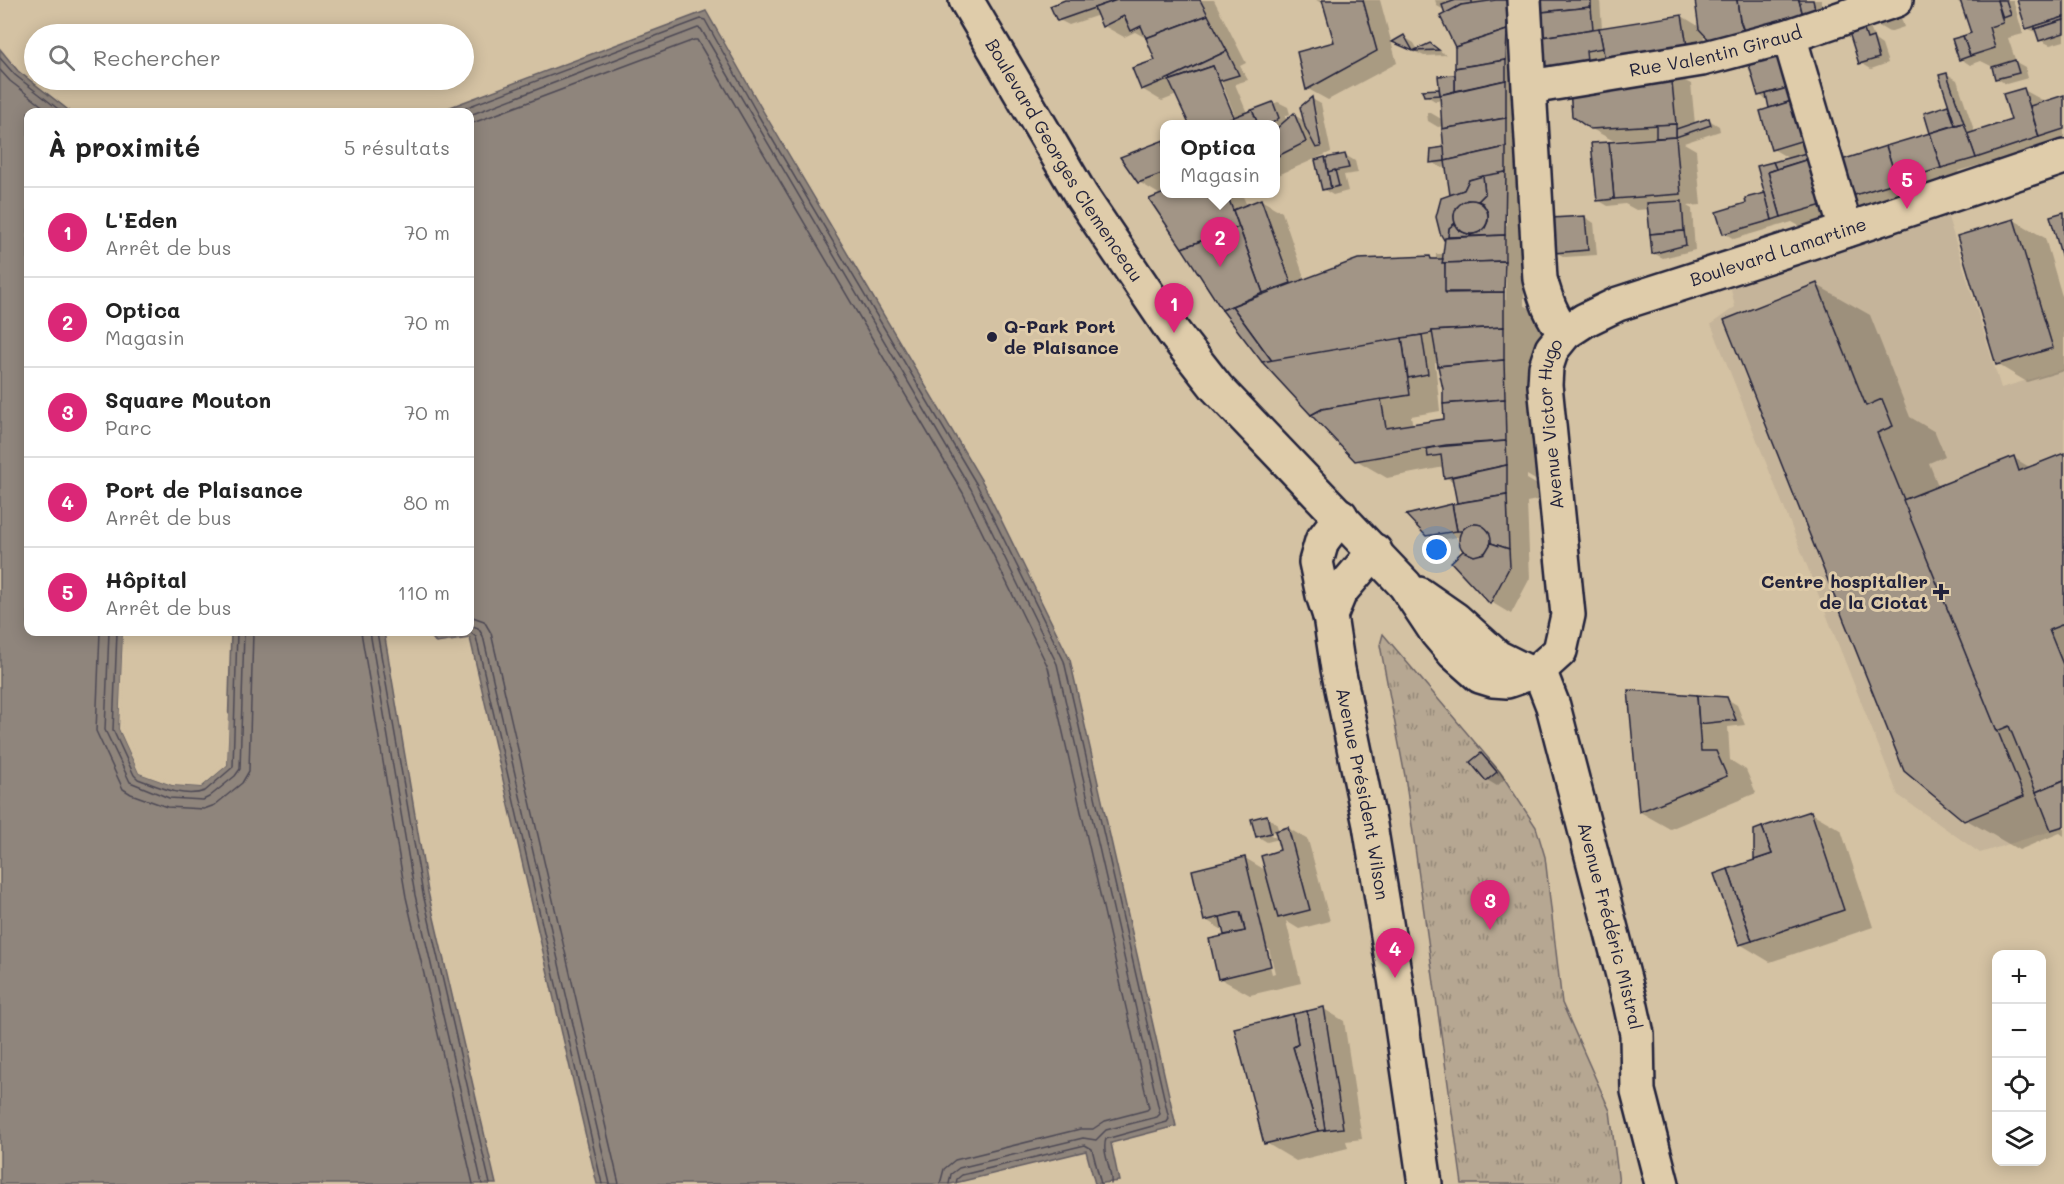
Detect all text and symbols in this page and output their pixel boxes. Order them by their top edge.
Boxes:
street label: Rue Valentin Giraud [1627,20,1805,82]
search box [24,24,474,90]
street label: Boulevard Georges Clemenceau [980,34,1149,286]
icon: search [45,41,78,74]
text: Rechercher [93,43,221,72]
popup [1160,120,1280,198]
text: À proximité [48,130,200,164]
text: Optica [1180,132,1256,161]
text: 5 résultats [344,134,450,160]
pin: 5 [1888,160,1926,209]
text: Magasin [1180,161,1260,187]
text: L'Eden [105,205,177,234]
street label: Boulevard Lamartine [1687,211,1869,291]
pin: 2 [1200,218,1240,267]
text: 1 [63,219,72,245]
text: 70 m [404,219,450,245]
text: Arrêt de bus [105,234,231,260]
pin: 1 [1154,284,1194,333]
text: Optica [105,295,181,324]
text: 2 [62,309,73,335]
text: 70 m [404,309,450,335]
place label: Q-Park Port de Plaisance [1004,314,1119,359]
text: Magasin [105,324,184,350]
marker: Q-Park Port de Plaisance [985,330,999,344]
street label: Avenue Victor Hugo [1532,332,1568,511]
text: Square Mouton [105,385,271,414]
text: 3 [62,399,74,425]
text: 70 m [404,399,450,425]
text: Parc [105,414,151,440]
text: Port de Plaisance [105,475,303,504]
text: 4 [61,489,74,515]
text: 80 m [403,489,450,515]
text: Arrêt de bus [105,504,231,530]
your location [1422,535,1451,564]
text: Hôpital [105,565,187,594]
place label: Centre hospitalier de la Ciotat [1761,569,1928,614]
text: 5 [62,579,73,605]
text: 110 m [397,579,450,605]
marker: Centre hospitalier de la Ciotat [1932,583,1950,601]
text: Arrêt de bus [105,594,231,620]
street label: Avenue Président Wilson [1331,686,1395,902]
street label: Avenue Frédéric Mistral [1573,820,1649,1032]
pin: 3 [1470,880,1510,930]
pin: 4 [1376,928,1414,978]
map controls [1992,950,2046,1166]
button: + [1992,950,2046,1004]
button: − [1992,1004,2046,1058]
button: locate [1992,1058,2046,1112]
button: layers [1992,1112,2046,1166]

